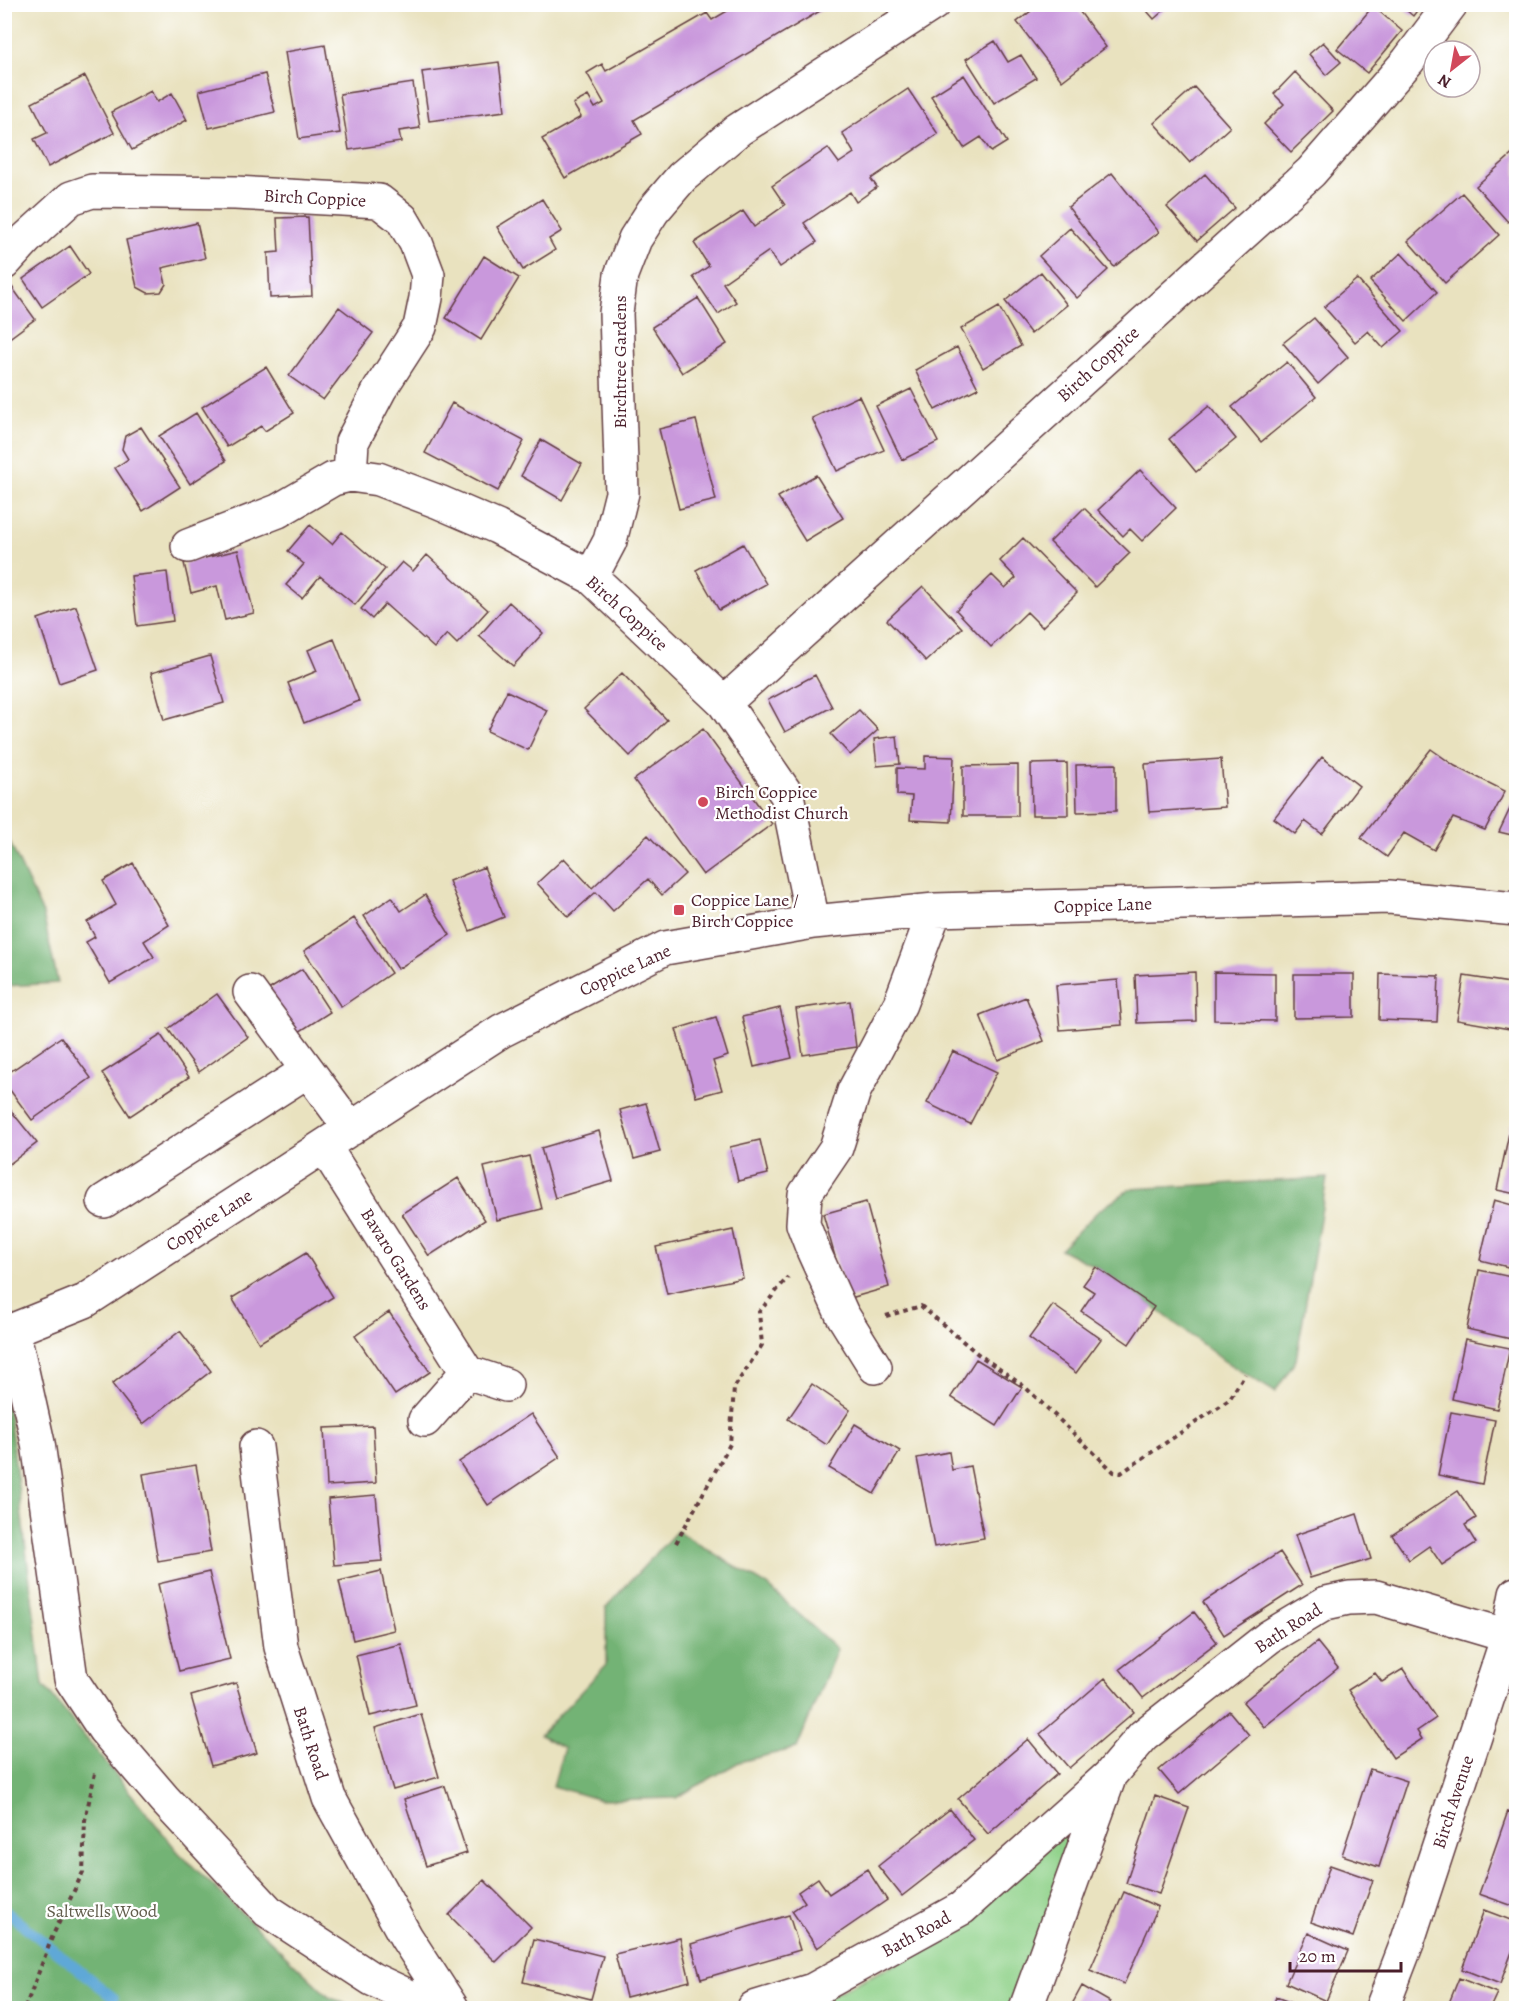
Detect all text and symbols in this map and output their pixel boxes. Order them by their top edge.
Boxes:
north arrow [1422,39,1482,99]
text: N [1434,68,1455,93]
street label: Birch Coppice [263,183,367,213]
street label: Birchtree Gardens [608,295,632,429]
street label: Birch Coppice [1052,321,1144,407]
street label: Birch Coppice [581,570,673,656]
place label: Birch Coppice Methodist Church [715,780,849,825]
marker: Birch Coppice Methodist Church [696,795,710,809]
place label: Coppice Lane / Birch Coppice [691,888,799,933]
street label: Coppice Lane [1053,891,1153,919]
marker: Coppice Lane / Birch Coppice [672,903,686,917]
street label: Coppice Lane [575,938,675,1002]
street label: Coppice Lane [161,1183,257,1257]
street label: Bavaro Gardens [355,1203,437,1315]
street label: Bath Road [1250,1597,1327,1659]
street label: Bath Road [288,1703,334,1783]
street label: Birch Avenue [1427,1752,1479,1852]
park label: Saltwells Wood [47,1899,158,1923]
street label: Bath Road [877,1905,955,1963]
scale bar [1290,1935,1401,1973]
text: 20 m [1299,1944,1336,1968]

